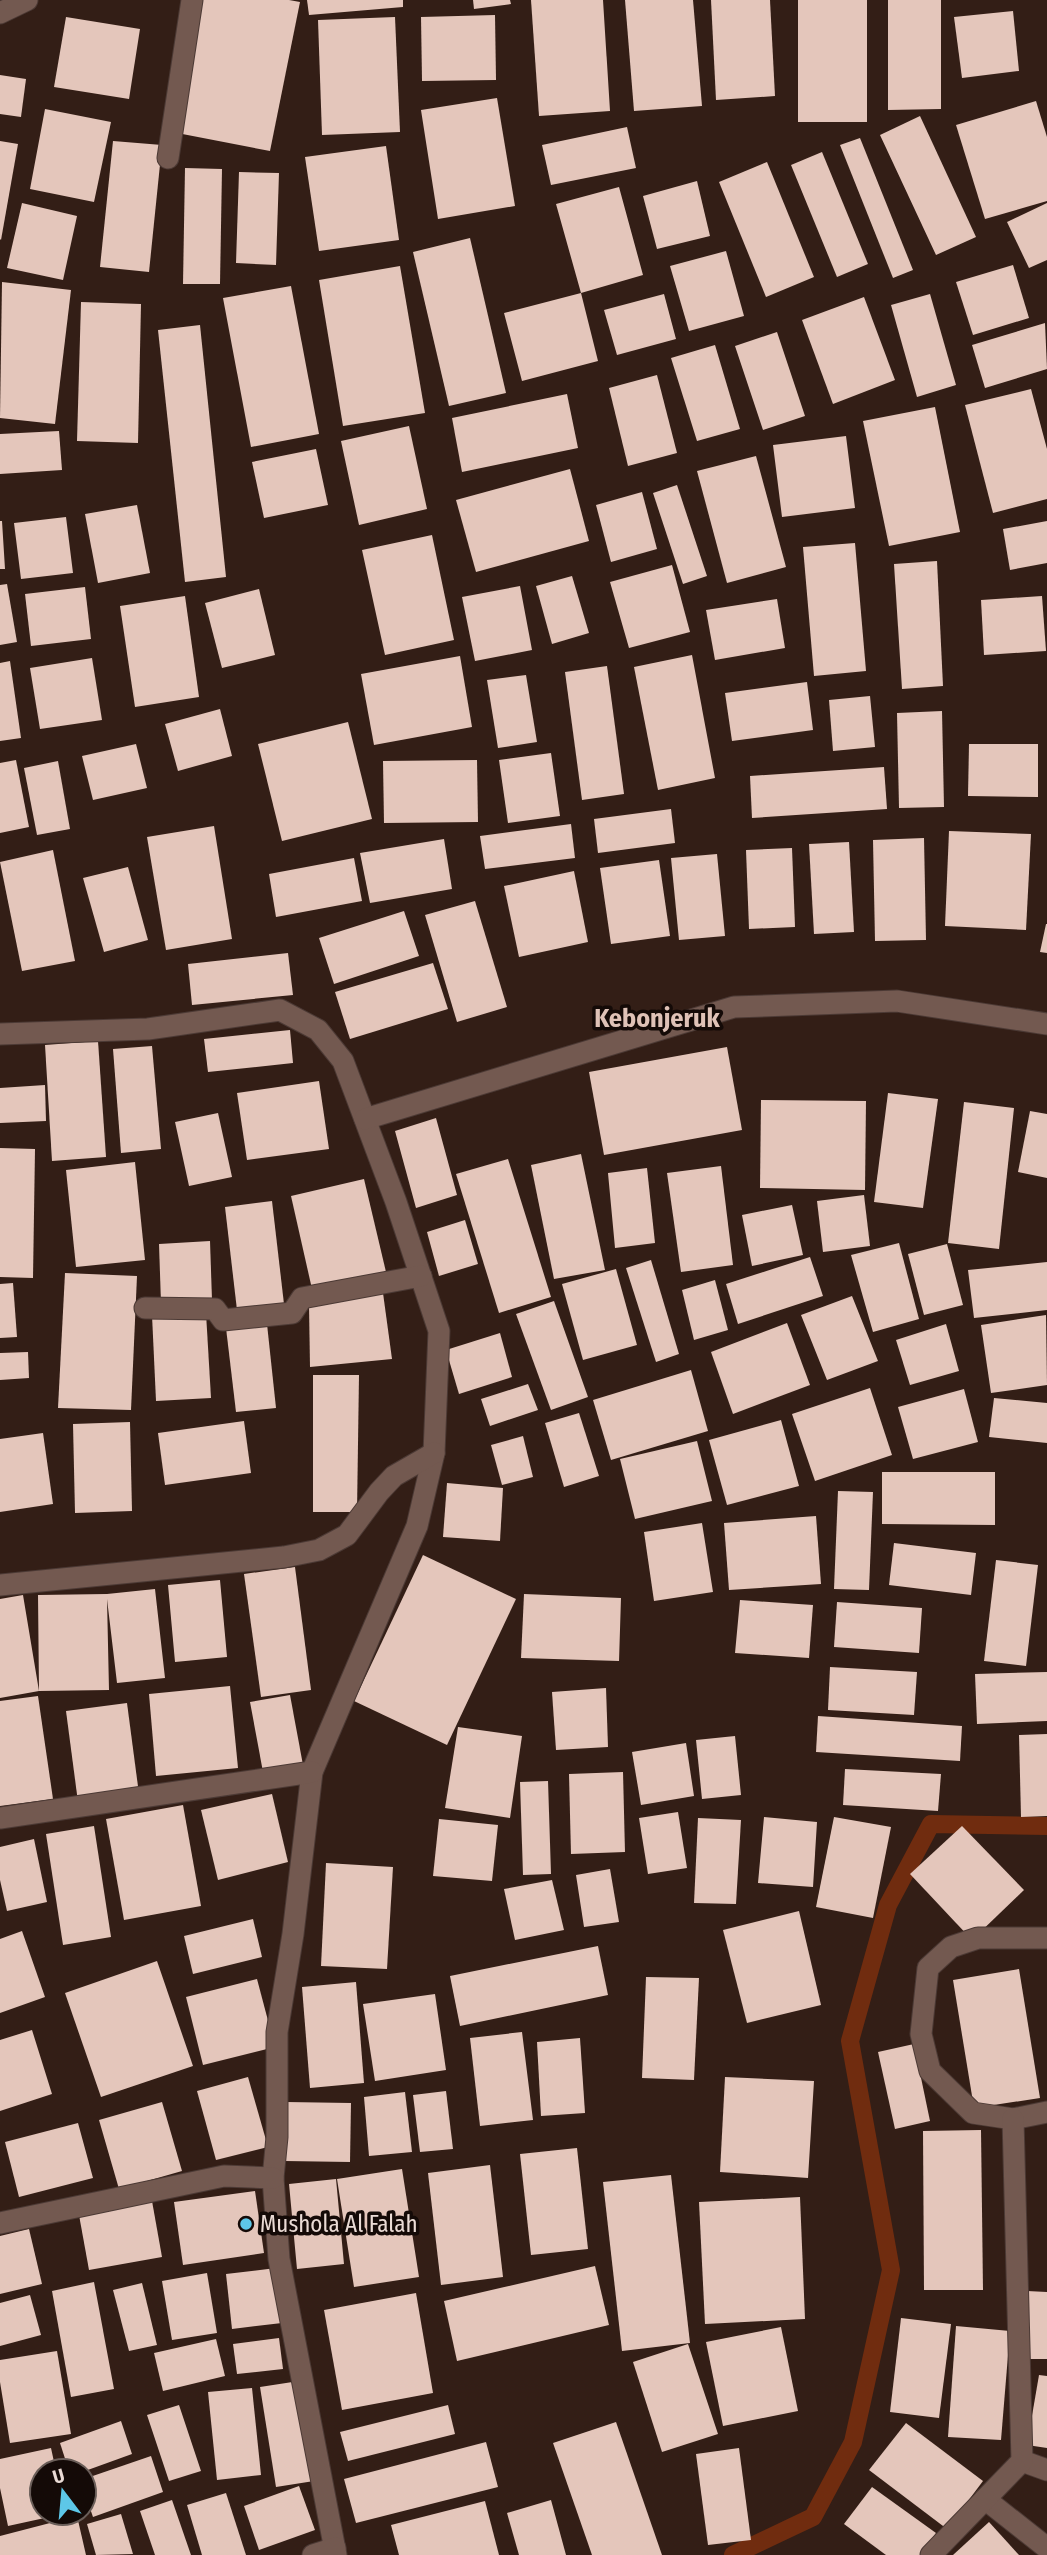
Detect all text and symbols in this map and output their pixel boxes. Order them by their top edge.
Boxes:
district label: Kebonjeruk [594,1003,721,1034]
place label: Mushola Al Falah [260,2210,418,2238]
marker: Mushola Al Falah [238,2216,254,2232]
north arrow [28,2457,98,2527]
text: U [50,2464,67,2489]

